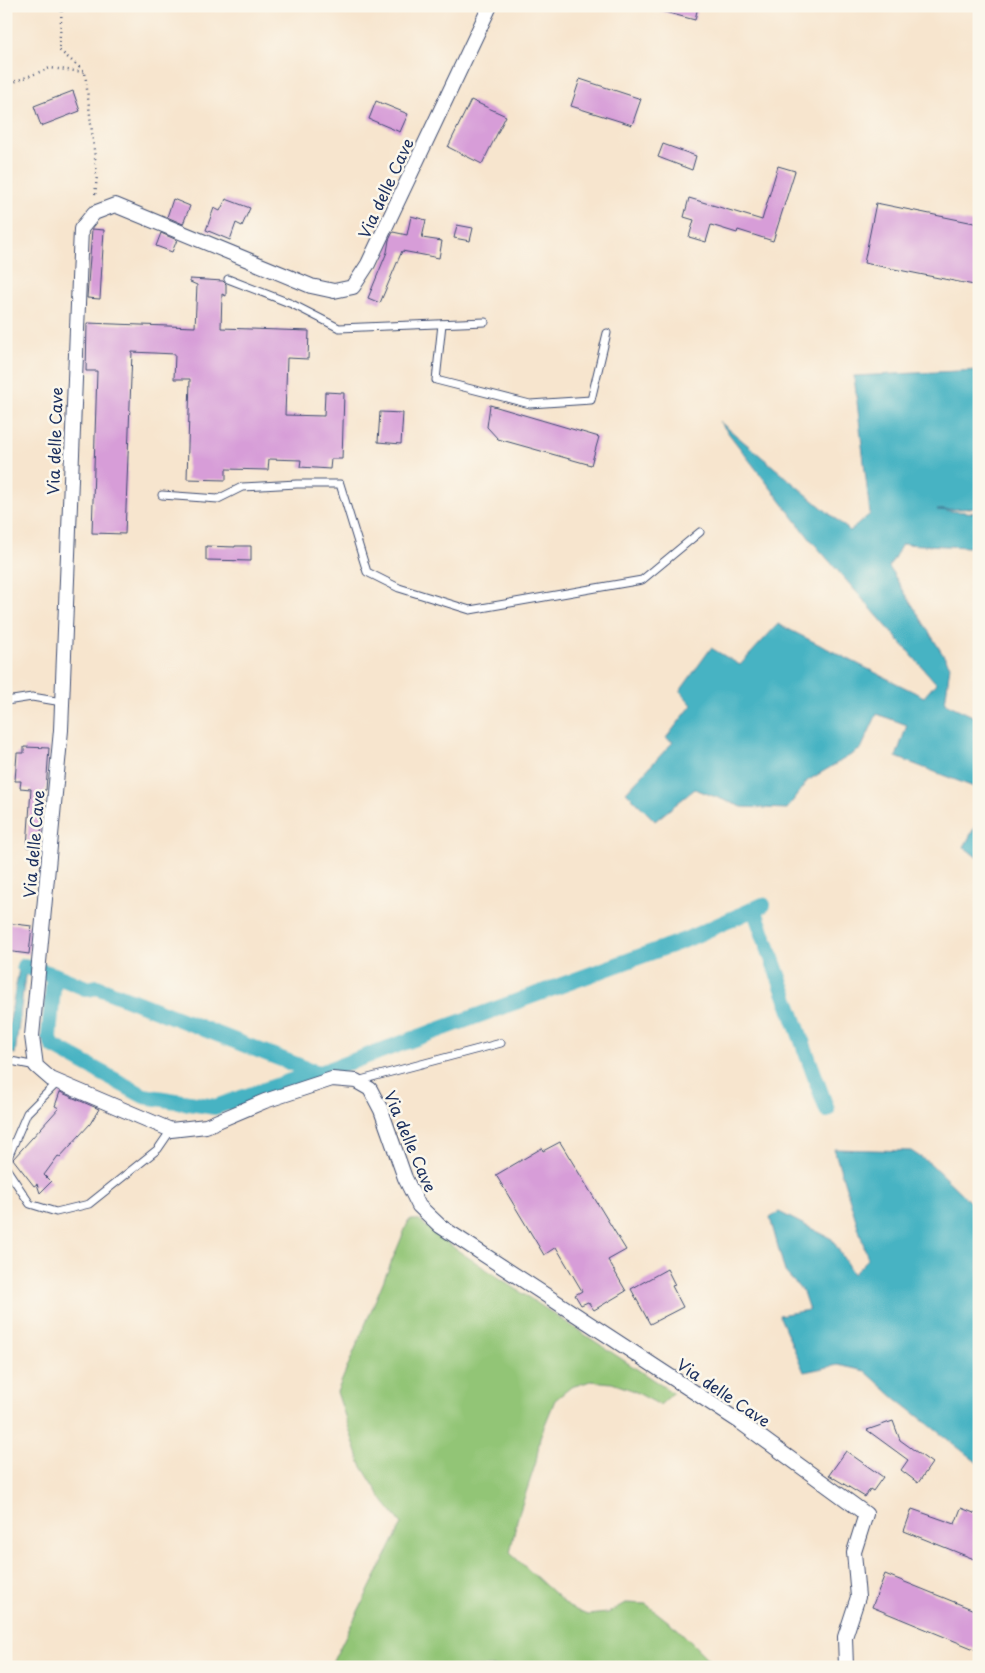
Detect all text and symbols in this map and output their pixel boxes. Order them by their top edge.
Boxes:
street label: Via delle Cave [351,134,419,242]
street label: Via delle Cave [40,386,68,496]
street label: Via delle Cave [16,789,50,899]
street label: Via delle Cave [379,1086,443,1196]
street label: Via delle Cave [672,1352,776,1432]

